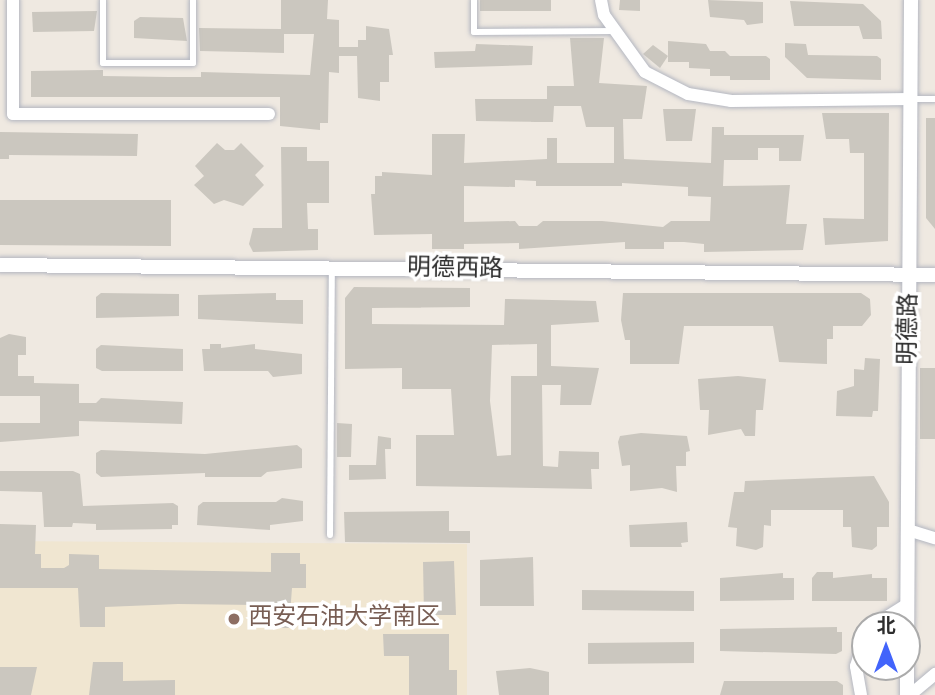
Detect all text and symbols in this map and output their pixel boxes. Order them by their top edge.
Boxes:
street label: 明德西路 [407,255,503,285]
street label: 明德路 [895,293,925,365]
place label: 西安石油大学南区 [248,605,440,633]
marker: 西安石油大学南区 [226,611,242,627]
north arrow [851,611,921,681]
text: 北 [876,615,896,639]

